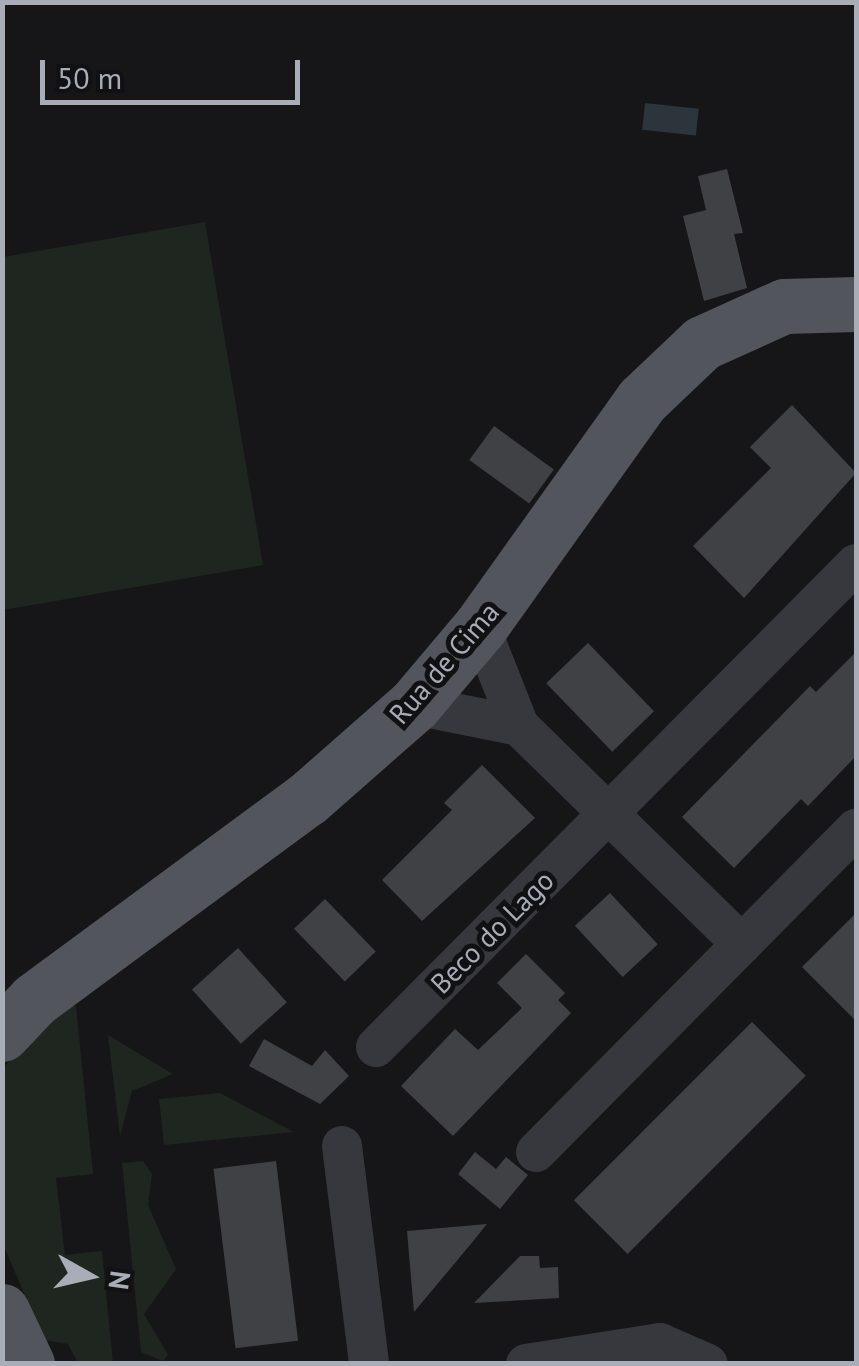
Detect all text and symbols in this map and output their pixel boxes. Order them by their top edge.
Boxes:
scale bar [45,40,305,102]
text: 50 m [57,58,122,97]
street label: Rua de Cima [382,595,506,731]
street label: Beco do Lago [424,864,560,1000]
north arrow [40,1226,140,1326]
text: N [101,1269,140,1292]

